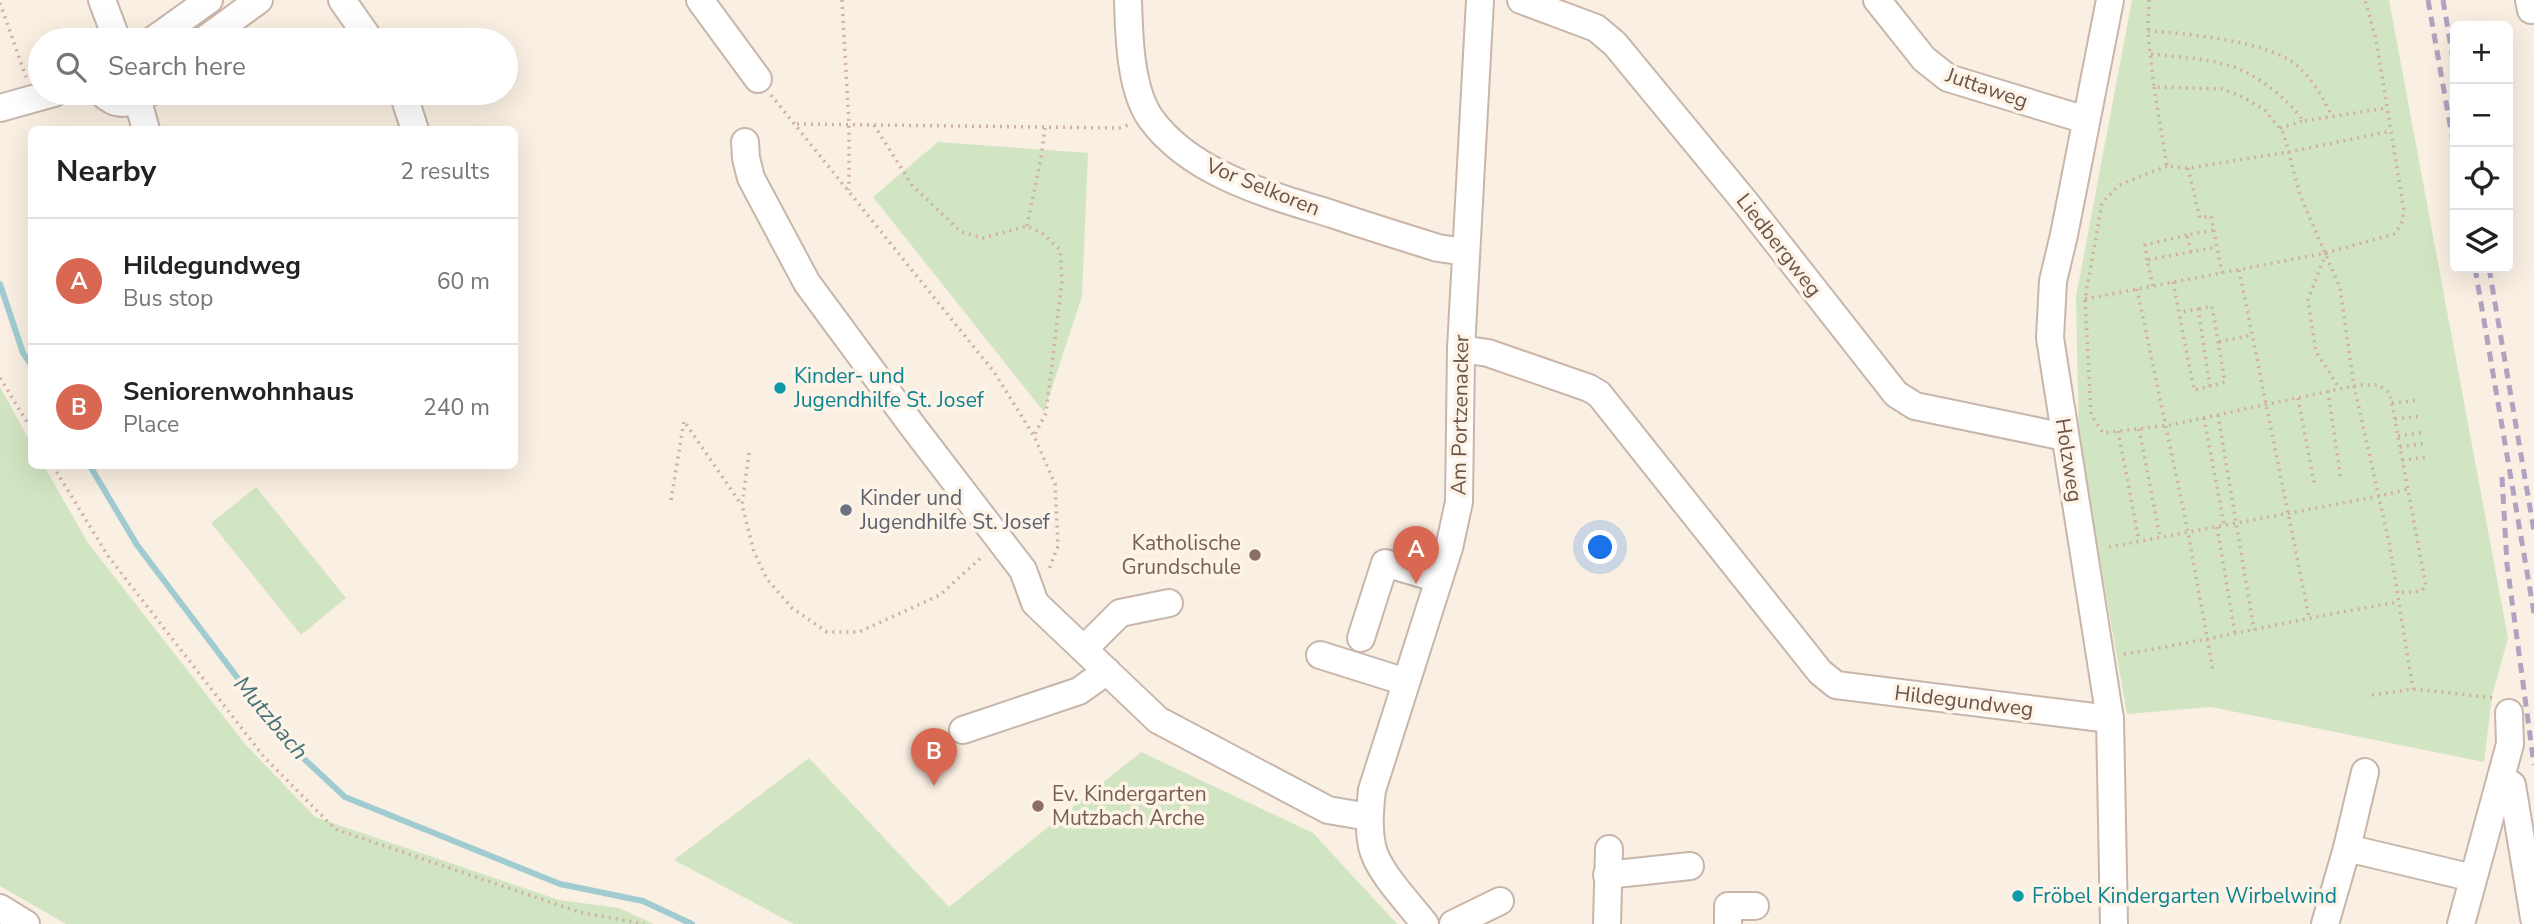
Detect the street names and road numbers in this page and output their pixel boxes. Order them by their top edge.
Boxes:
street label: Juttaweg [1941,61,2032,115]
street label: Vor Selkoren [1201,151,1324,223]
street label: Liedbergweg [1730,188,1828,302]
street label: Am Portzenacker [1445,334,1475,496]
street label: Holzweg [2049,416,2089,504]
street label: Hildegundweg [1893,679,2035,723]

